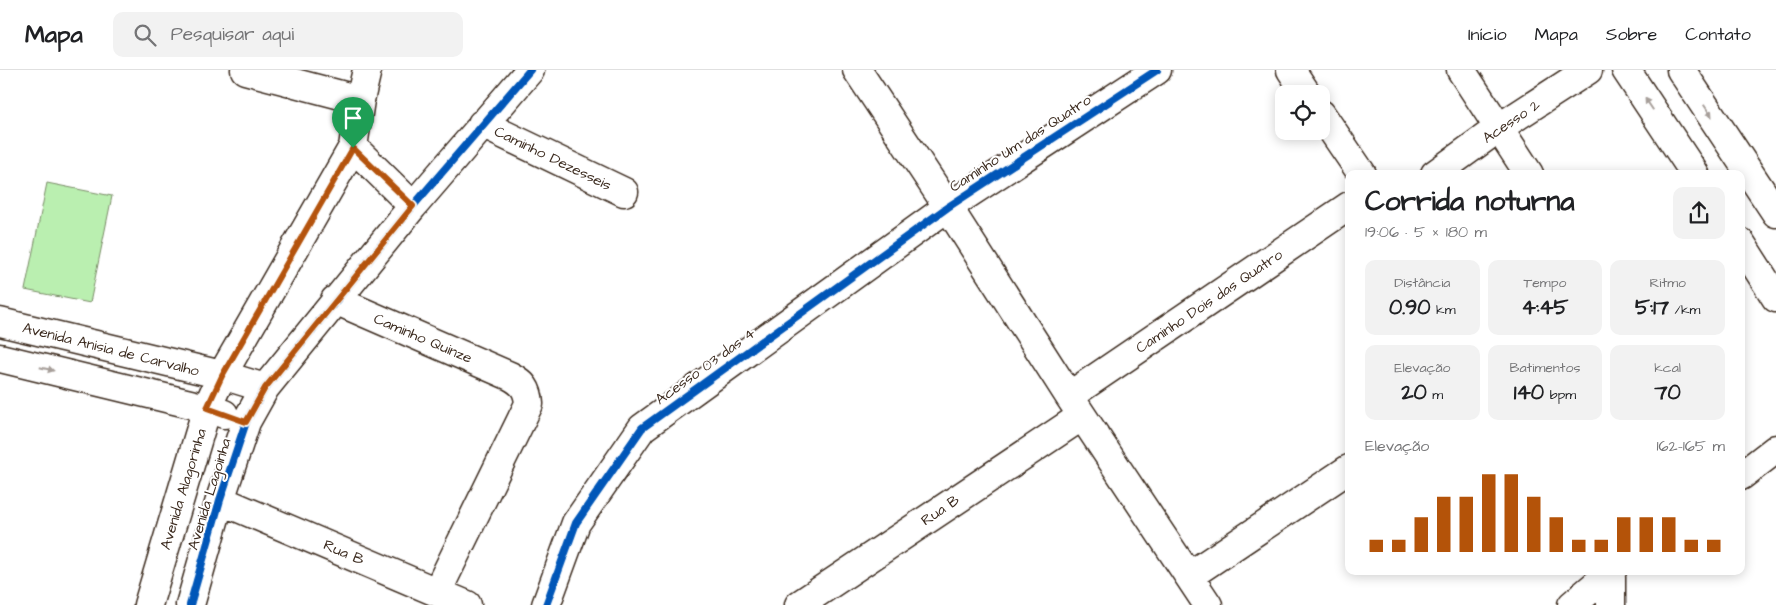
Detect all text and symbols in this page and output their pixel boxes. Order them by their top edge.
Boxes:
search box [113,12,463,57]
text: Mapa [25,18,83,52]
icon: search [131,21,159,49]
text: Pesquisar aqui [171,21,294,48]
text: Início [1468,22,1507,47]
text: Mapa [1535,22,1578,47]
text: Sobre [1606,22,1657,47]
text: Contato [1685,22,1751,47]
map controls [1275,85,1330,140]
button: locate [1275,85,1330,140]
street label: Caminho Um das Quatro [945,89,1096,197]
street label: Acesso 2 [1478,94,1545,148]
pin [332,97,374,148]
one-way arrow [1644,97,1654,111]
icon: arrive [339,104,367,132]
one-way arrow [1703,104,1713,117]
street label: Caminho Dezesseis [491,121,615,196]
text: Corrida noturna [1365,182,1575,221]
button: share [1673,187,1725,239]
text: 19:06 · 5 × 180 m [1365,221,1487,243]
street label: Caminho Dois das Quatro [1132,244,1287,359]
text: Distância [1394,273,1450,293]
text: Tempo [1524,273,1566,293]
text: Ritmo [1649,273,1686,293]
text: 0.90 [1389,293,1430,322]
text: 4:45 [1522,293,1568,322]
text: 5:17 [1635,293,1669,322]
text: km [1430,300,1456,320]
text: /km [1669,300,1700,320]
street label: Caminho Quinze [370,308,475,369]
street label: Avenida Anisia de Carvalho [20,317,202,382]
street label: Acesso 03 das 4 [651,323,760,410]
text: Elevação [1394,358,1450,378]
text: Batimentos [1510,358,1580,378]
text: kcal [1654,358,1681,378]
one-way arrow [40,365,55,373]
text: 20 [1401,378,1427,407]
text: 140 [1514,378,1544,407]
text: 70 [1655,378,1681,407]
text: m [1427,385,1443,405]
text: bpm [1544,385,1576,405]
street label: Avenida Alagorinha [155,426,213,553]
street label: Avenida Lagoinha [183,435,237,553]
text: Elevação [1365,435,1429,457]
text: 162–165 m [1657,435,1725,457]
street label: Rua B [917,490,964,531]
street label: Rua B [320,534,368,571]

